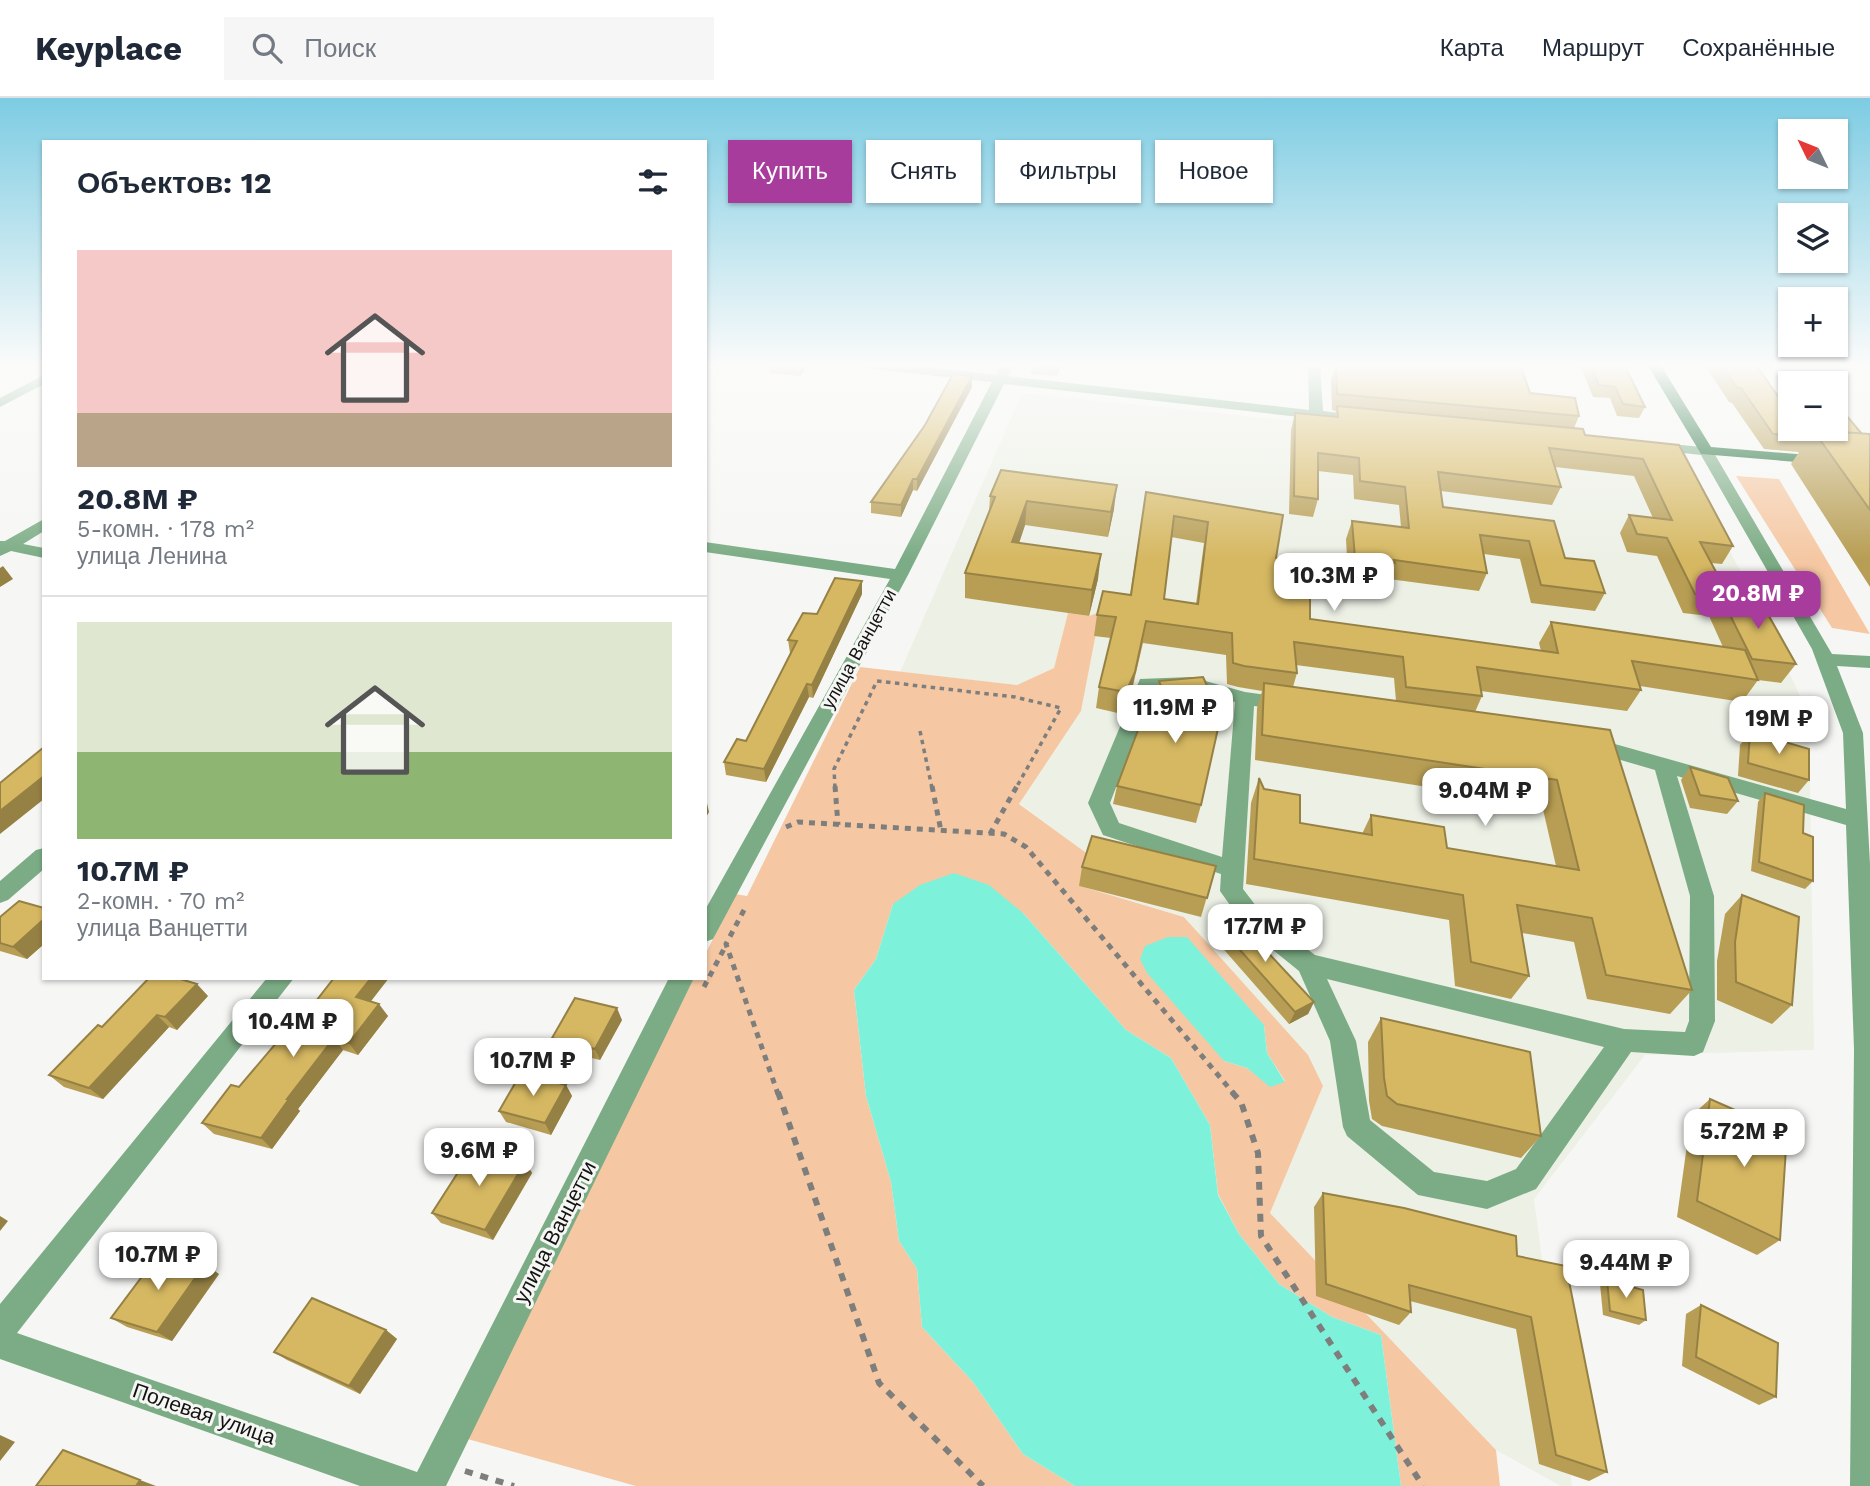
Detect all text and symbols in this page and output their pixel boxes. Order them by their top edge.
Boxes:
search box [224,17,714,80]
text: Keyplace [35,29,182,68]
icon: search [248,29,286,67]
text: Поиск [304,33,376,63]
text: Карта [1440,34,1504,62]
text: Маршрут [1542,34,1644,62]
text: Сохранённые [1682,34,1835,62]
north arrow [1778,119,1848,189]
map controls [1778,119,1848,441]
chip: Купить [728,140,852,203]
chip: Снять [866,140,981,203]
chip: Фильтры [995,140,1141,203]
chip: Новое [1155,140,1273,203]
icon: filters [634,163,672,201]
text: Объектов: 12 [77,165,272,200]
button: layers [1778,203,1848,273]
button: + [1778,287,1848,357]
icon: home [312,295,438,421]
button: − [1778,371,1848,441]
text: 20.8M ₽ [77,481,198,516]
text: 5-комн. · 178 m² [77,516,254,543]
text: улица Ленина [77,543,227,570]
pin: 10.3M ₽ [1269,554,1399,613]
text: 10.3M ₽ [1290,562,1378,589]
pin: 20.8M ₽ [1693,572,1823,631]
text: 20.8M ₽ [1712,580,1804,607]
street label: улица Ванцетти [817,585,900,712]
icon: home [312,667,438,793]
pin: 11.9M ₽ [1110,686,1240,745]
text: 11.9M ₽ [1133,694,1217,721]
pin: 19M ₽ [1730,696,1828,756]
text: 19M ₽ [1745,705,1813,732]
pin: 9.04M ₽ [1420,768,1550,828]
text: 9.04M ₽ [1438,777,1532,804]
text: 10.7M ₽ [77,853,189,888]
text: 2-комн. · 70 m² [77,888,244,915]
pin: 17.7M ₽ [1200,904,1330,964]
text: 17.7M ₽ [1224,913,1306,940]
text: улица Ванцетти [77,915,248,942]
pin: 10.4M ₽ [228,1000,358,1059]
text: 10.4M ₽ [248,1008,338,1035]
pin: 10.7M ₽ [468,1038,598,1098]
text: 10.7M ₽ [490,1047,576,1074]
pin: 5.72M ₽ [1679,1110,1809,1169]
text: 5.72M ₽ [1700,1118,1788,1145]
pin: 9.6M ₽ [422,1128,536,1188]
text: 9.6M ₽ [440,1137,518,1164]
street label: улица Ванцетти [508,1157,601,1307]
pin: 10.7M ₽ [93,1232,223,1292]
pin: 9.44M ₽ [1561,1240,1691,1300]
text: 10.7M ₽ [115,1241,201,1268]
text: 9.44M ₽ [1579,1249,1673,1276]
street label: Полевая улица [130,1377,279,1450]

